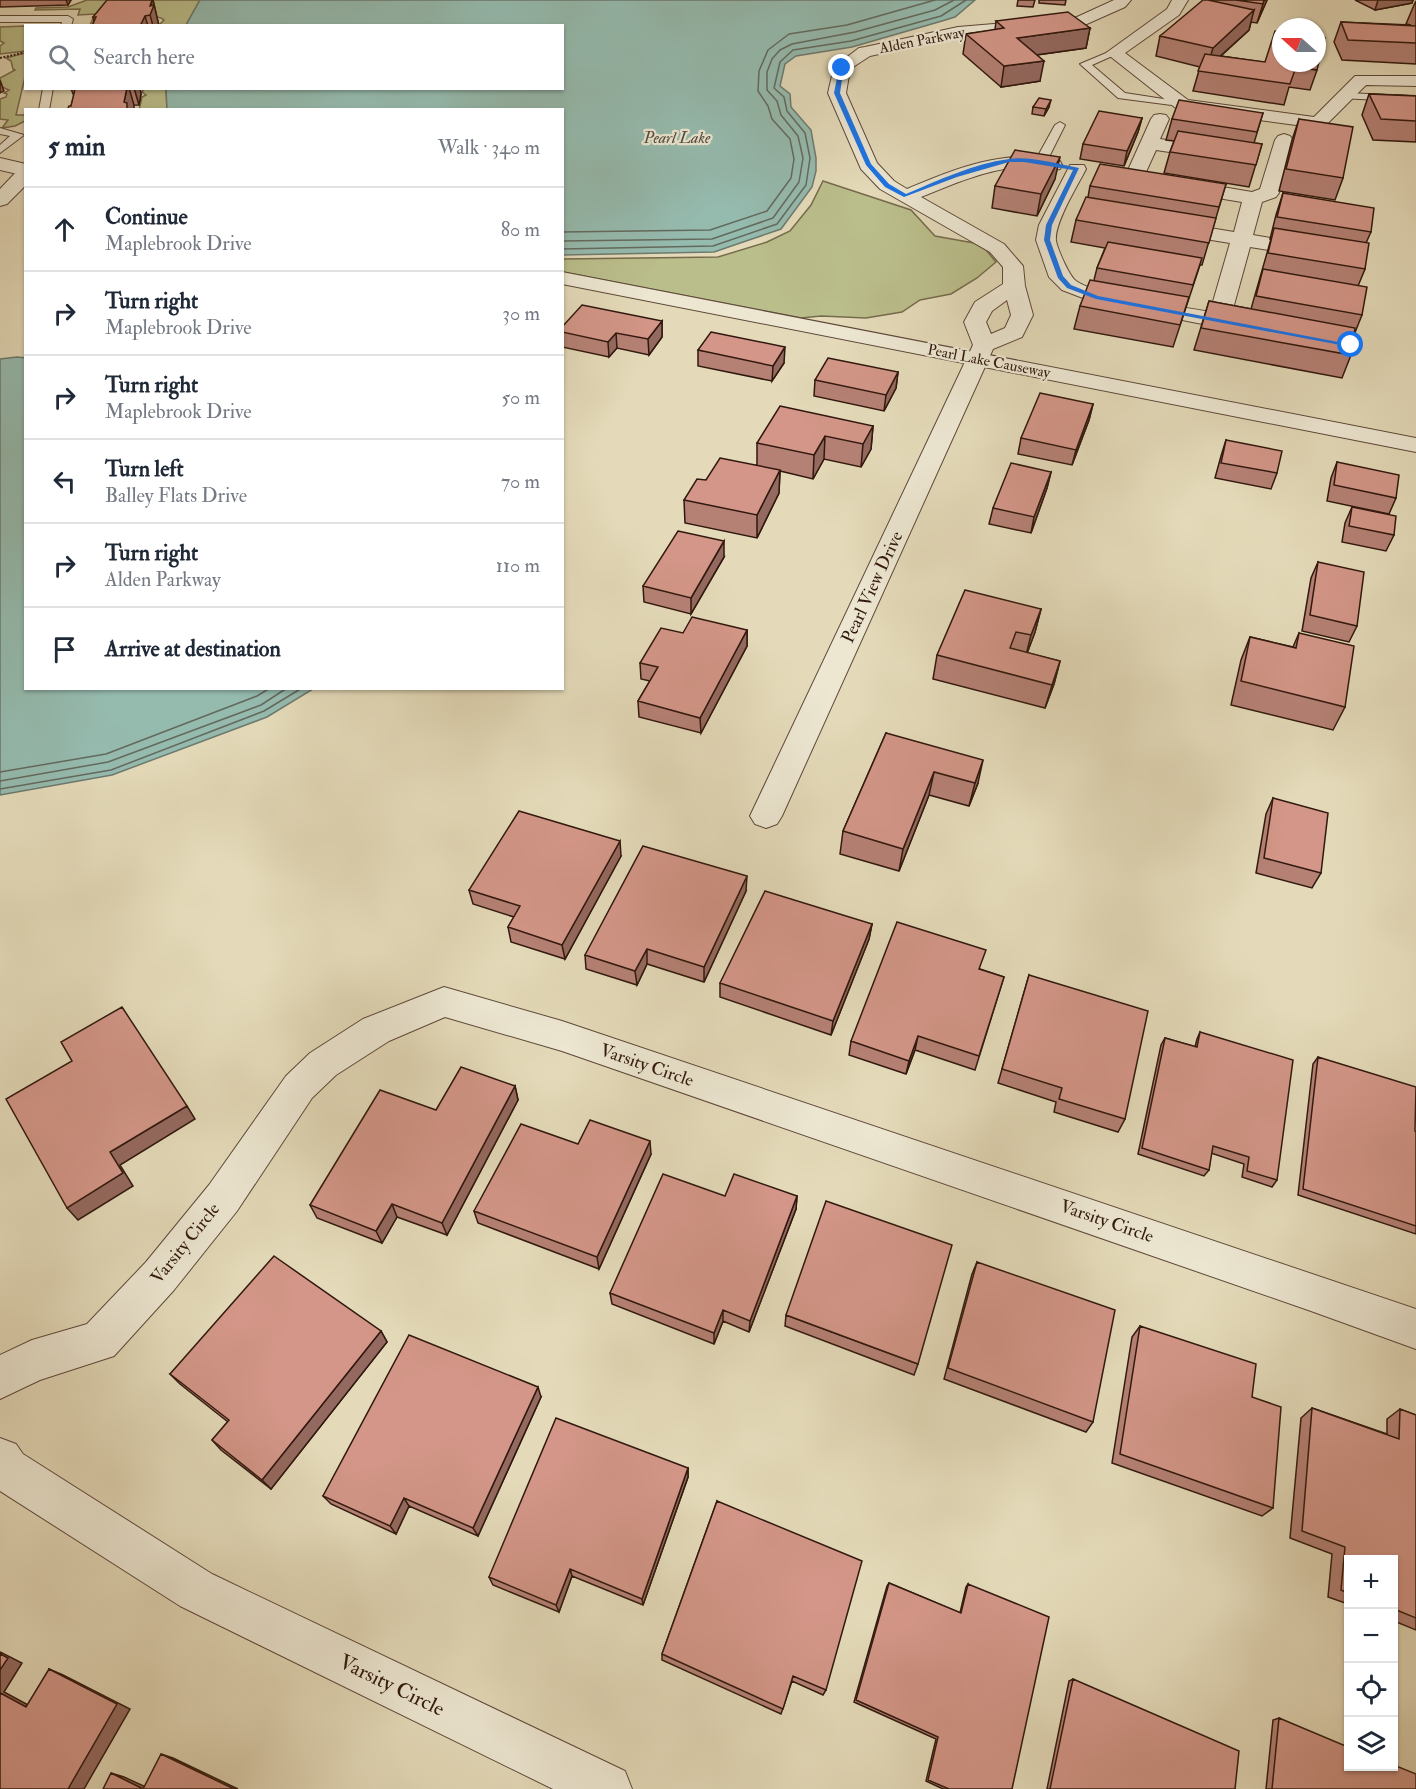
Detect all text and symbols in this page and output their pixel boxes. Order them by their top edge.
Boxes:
north arrow [1272,18,1326,72]
street label: Alden Parkway [877,23,967,58]
search box [24,24,564,90]
icon: search [45,41,78,74]
text: Search here [93,43,195,71]
route end [828,54,854,80]
water label: Pearl Lake [643,128,711,148]
text: 5 min [48,131,105,163]
text: Walk · 340 m [438,135,540,160]
text: Continue [105,203,188,231]
icon: ahead [48,213,81,246]
text: 80 m [501,217,540,242]
text: Maplebrook Drive [105,231,252,256]
text: Turn right [105,287,198,315]
icon: right [48,297,81,330]
text: 30 m [502,301,540,326]
text: Maplebrook Drive [105,315,252,340]
route start [1337,331,1363,357]
street label: Pearl Lake Causeway [926,340,1052,383]
text: Turn right [105,371,198,399]
icon: right [48,381,81,414]
text: 50 m [501,385,540,410]
text: Maplebrook Drive [105,399,252,424]
text: Turn left [105,455,184,483]
icon: left [48,465,81,498]
text: 70 m [501,469,540,494]
text: Balley Flats Drive [105,483,247,508]
street label: Pearl View Drive [836,527,909,647]
text: Turn right [105,539,198,567]
icon: right [48,549,81,582]
text: 110 m [496,553,540,578]
text: Alden Parkway [105,567,221,592]
icon: arrive [48,633,81,666]
text: Arrive at destination [105,635,281,663]
street label: Varsity Circle [597,1039,697,1092]
street label: Varsity Circle [1057,1195,1157,1248]
street label: Varsity Circle [146,1198,225,1288]
map controls [1344,1555,1398,1771]
button: + [1344,1555,1398,1609]
button: − [1344,1609,1398,1663]
street label: Varsity Circle [335,1648,449,1723]
button: locate [1344,1663,1398,1717]
button: layers [1344,1717,1398,1771]

